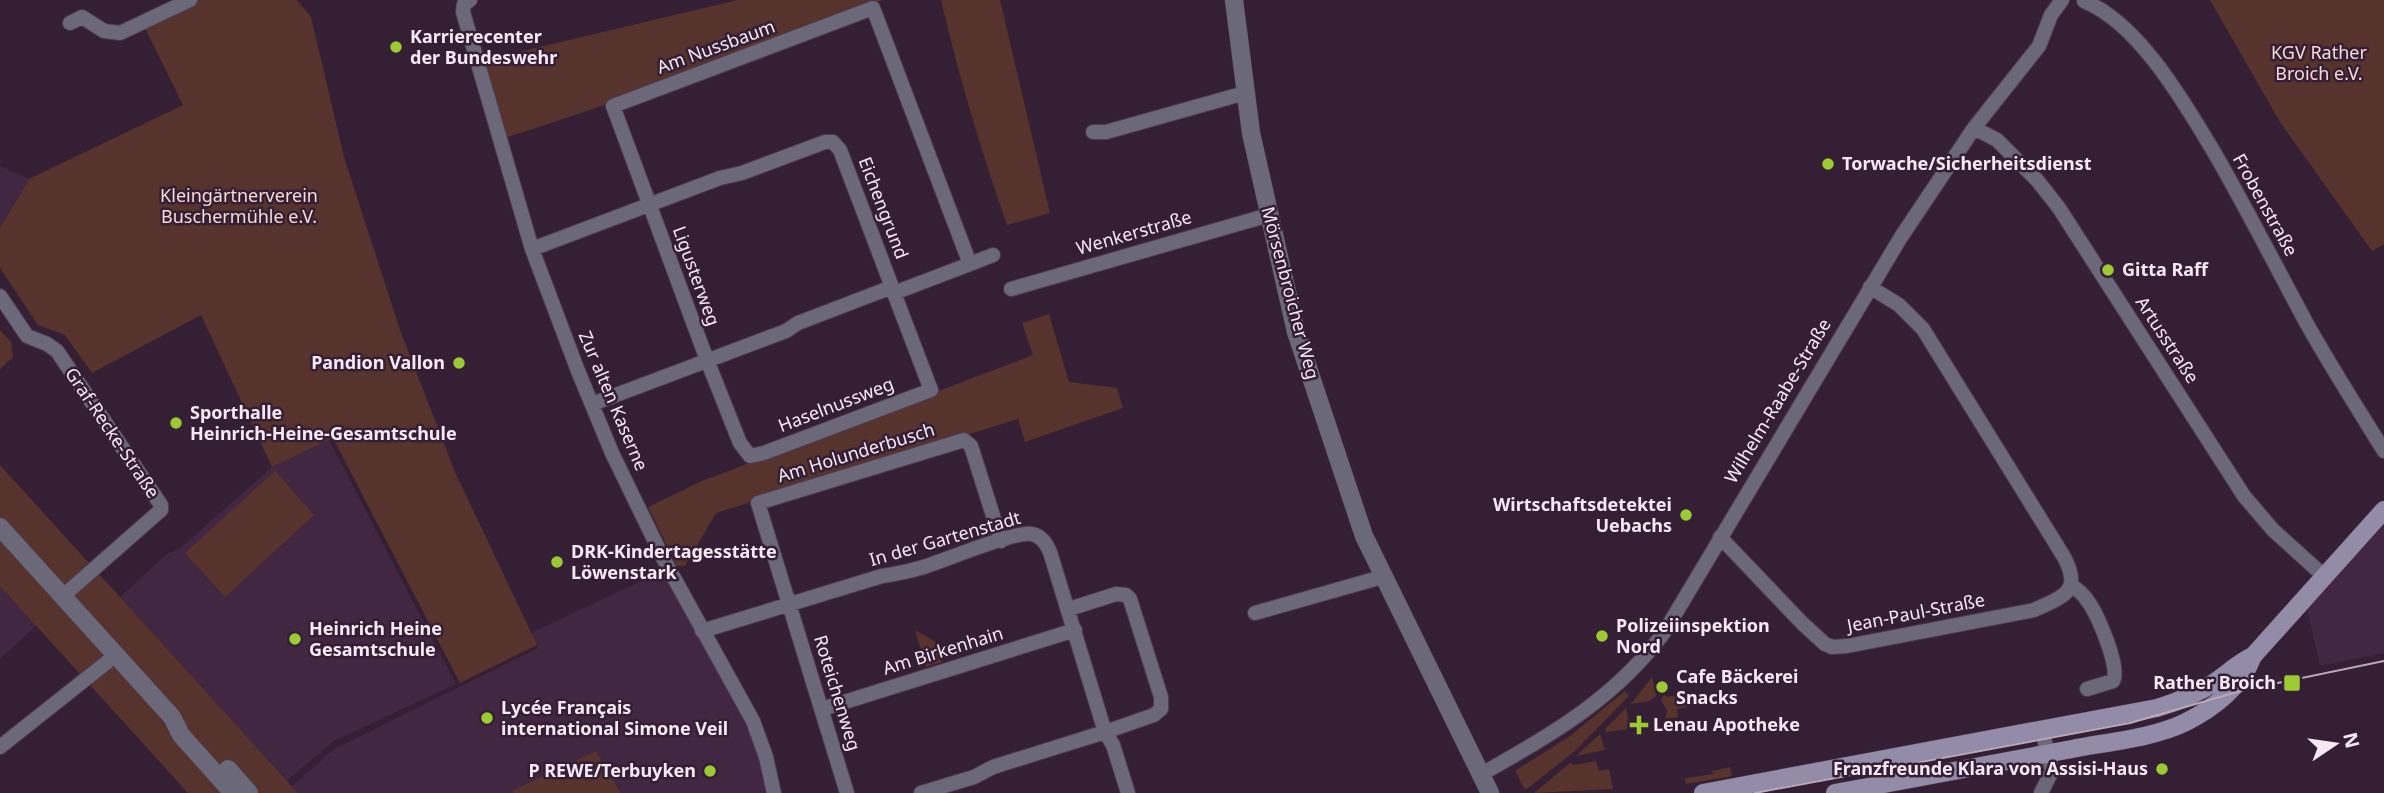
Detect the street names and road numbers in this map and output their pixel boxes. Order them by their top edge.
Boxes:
street label: Am Nussbaum [653,14,778,79]
street label: Frobenstraße [2228,149,2304,260]
street label: Eichengrund [853,153,914,262]
street label: Wenkerstraße [1073,204,1194,260]
street label: Mörsenbroicher Weg [1256,204,1326,382]
street label: Ligusterweg [668,223,726,329]
street label: Artusstraße [2131,291,2205,387]
street label: Wilhelm-Raabe-Straße [1718,314,1836,487]
street label: Zur alten Kaserne [574,327,654,474]
street label: Graf-Recke-Straße [60,362,166,503]
street label: Haselnussweg [775,371,897,437]
street label: Am Holunderbusch [774,417,937,487]
street label: In der Gartenstadt [866,505,1024,571]
street label: Jean-Paul-Straße [1843,587,1987,638]
street label: Am Birkenhain [880,620,1006,680]
street label: Roteichenweg [809,632,867,753]

